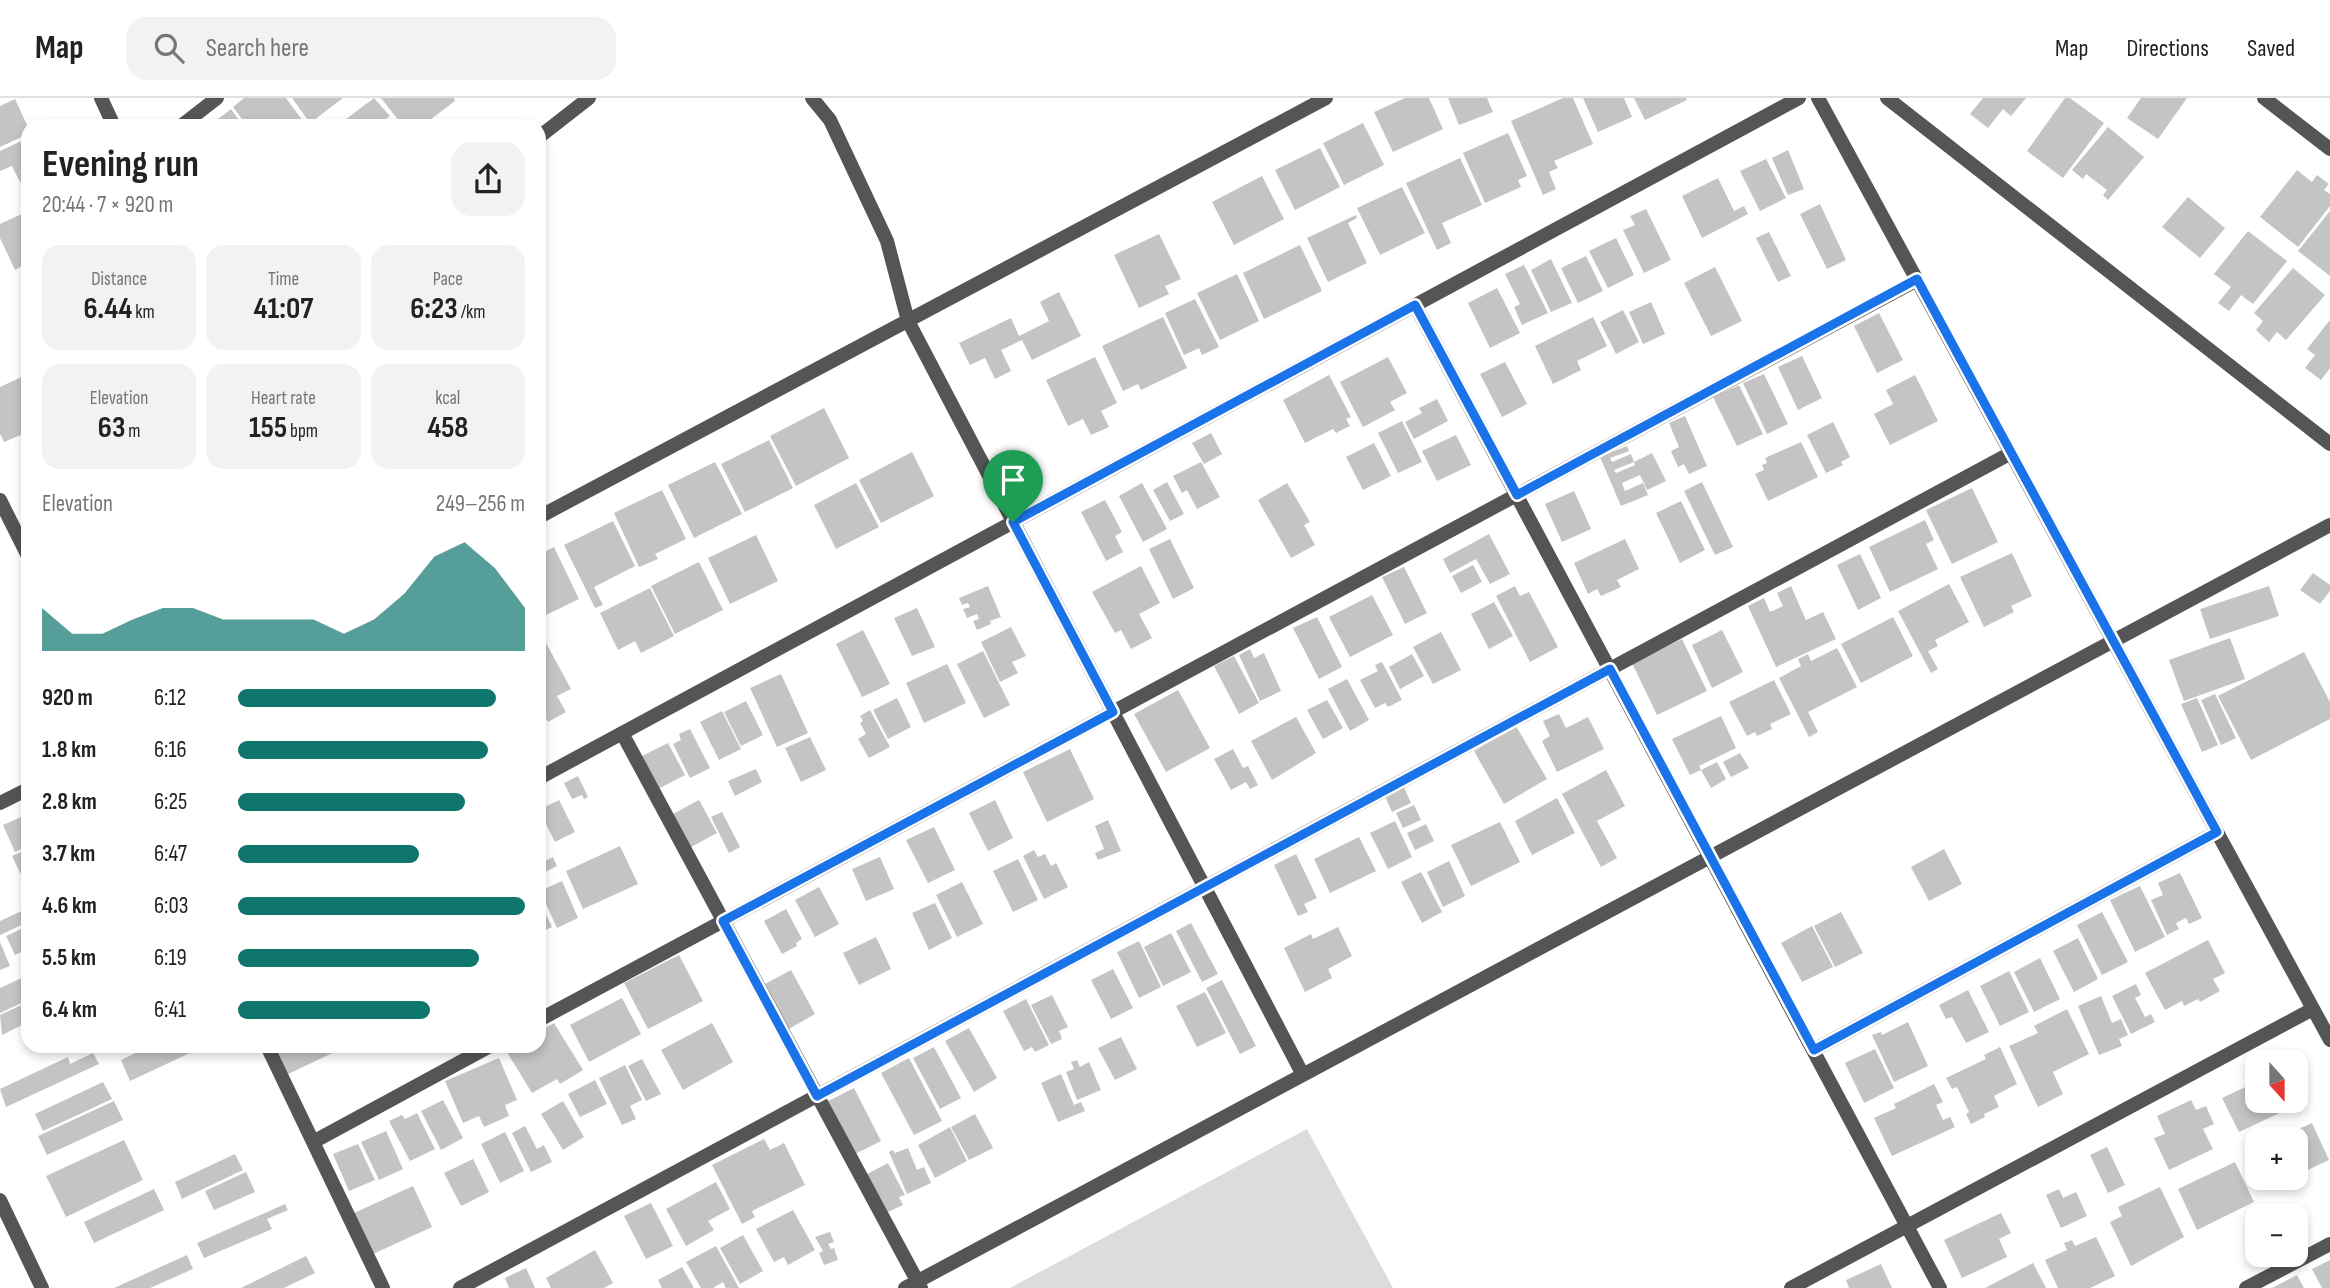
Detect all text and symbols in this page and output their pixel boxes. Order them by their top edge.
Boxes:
search box [126,17,616,80]
text: Map [35,28,84,68]
icon: search [150,29,188,67]
text: Search here [206,33,309,64]
text: Map [2055,34,2088,63]
text: Directions [2126,34,2209,63]
text: Saved [2247,34,2295,63]
text: Evening run [42,142,199,187]
button: share [451,142,525,216]
text: 20:44 · 7 × 920 m [42,191,173,219]
text: Distance [91,268,147,291]
text: Time [268,268,299,291]
text: Pace [433,268,463,291]
text: 6.44 [84,291,132,327]
text: 41:07 [254,291,313,327]
text: 6:23 [410,291,458,327]
text: km [132,301,155,324]
text: /km [458,301,485,324]
text: Elevation [90,387,148,410]
text: Heart rate [251,387,316,410]
text: kcal [435,387,460,410]
text: 63 [98,410,125,446]
text: 155 [249,410,287,446]
text: 458 [427,410,468,446]
text: m [125,420,141,443]
text: bpm [287,420,318,443]
pin [983,450,1043,522]
icon: arrive [994,461,1032,499]
text: Elevation [42,490,113,518]
text: 249–256 m [436,490,525,518]
text: 920 m [42,684,93,712]
text: 6:12 [154,684,186,712]
text: 1.8 km [42,736,96,764]
text: 6:16 [154,736,187,764]
text: 2.8 km [42,788,97,816]
text: 6:25 [154,788,187,816]
text: 3.7 km [42,840,95,868]
text: 6:47 [154,840,187,868]
text: 4.6 km [42,892,97,920]
text: 6:03 [154,892,188,920]
text: 5.5 km [42,944,96,972]
text: 6:19 [154,944,187,972]
text: 6.4 km [42,996,97,1024]
text: 6:41 [154,996,186,1024]
north arrow [2245,1050,2308,1113]
map controls [2245,1050,2308,1267]
button: + [2245,1127,2308,1190]
button: − [2245,1204,2308,1267]

